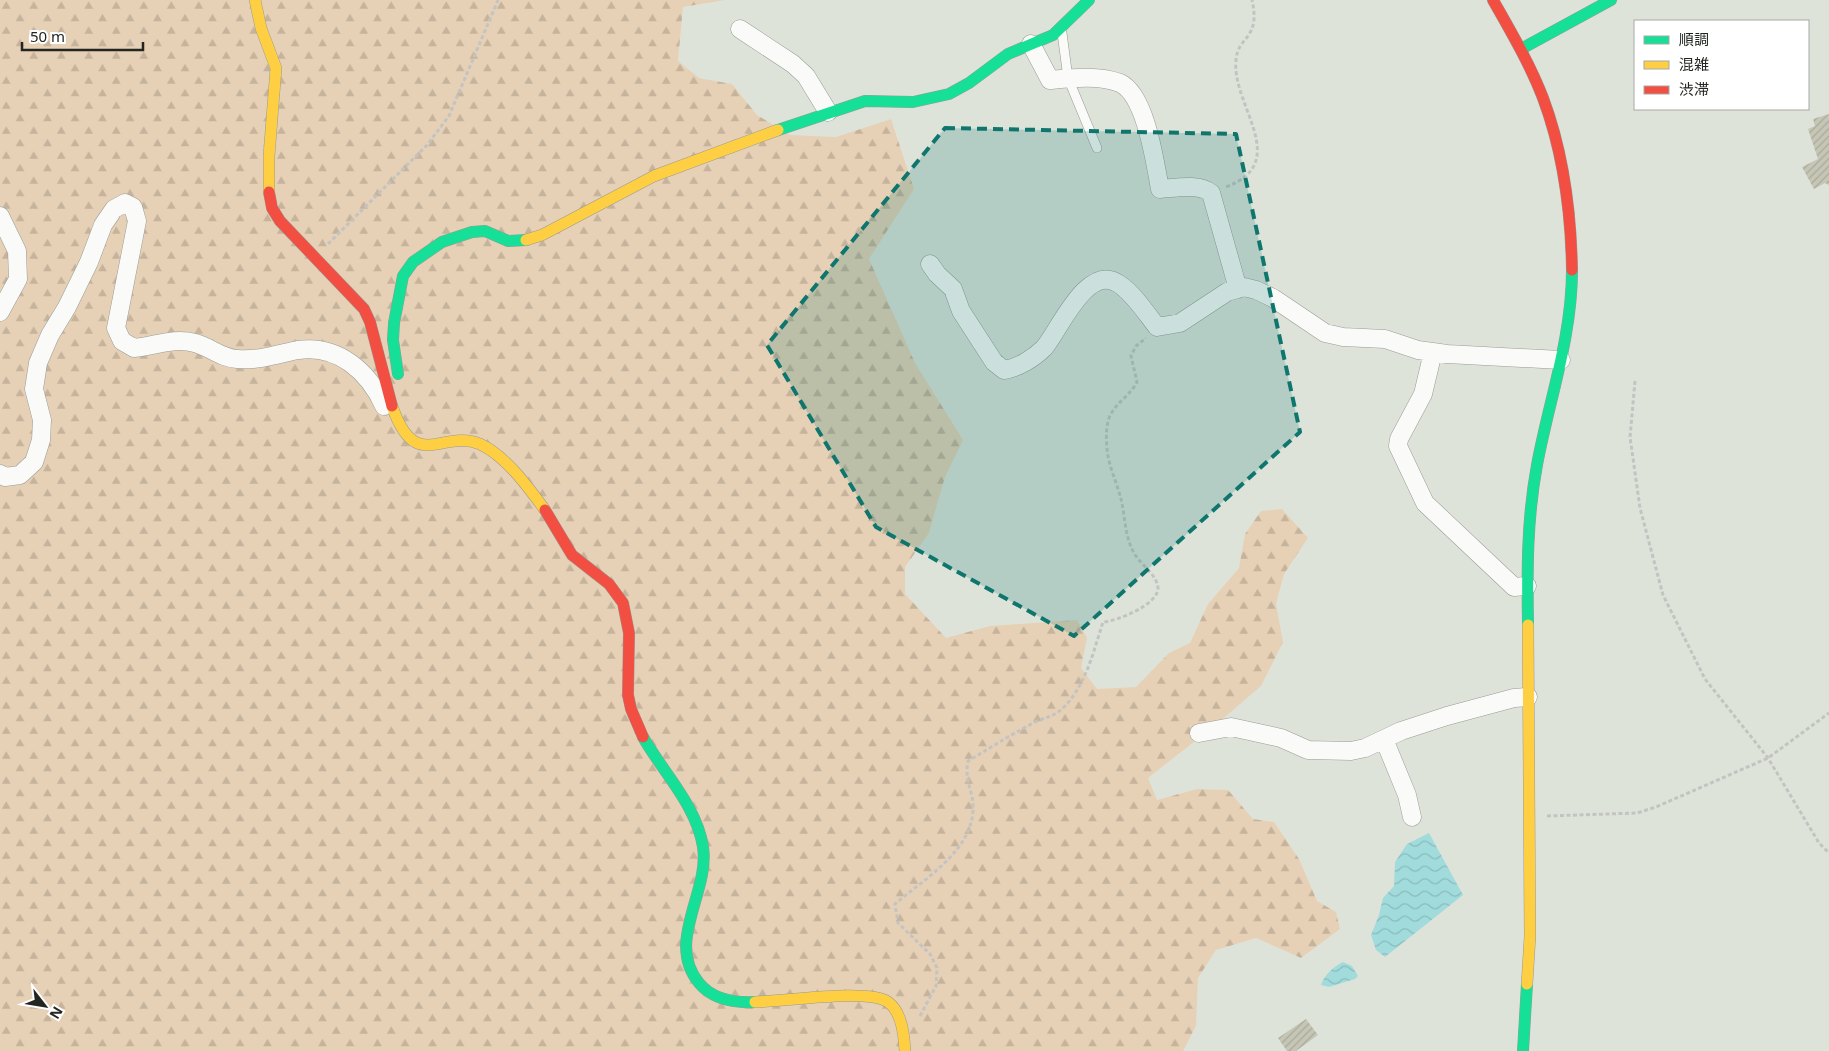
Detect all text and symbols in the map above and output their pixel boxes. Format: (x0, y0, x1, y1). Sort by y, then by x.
scale bar (22, 20, 144, 52)
legend (1634, 20, 1809, 110)
text: 50 m (30, 26, 65, 46)
text: 順調 (1679, 29, 1709, 49)
text: 混雑 (1679, 54, 1709, 74)
text: 渋滞 (1679, 79, 1709, 99)
north arrow (20, 981, 70, 1031)
text: N (45, 1003, 68, 1023)

